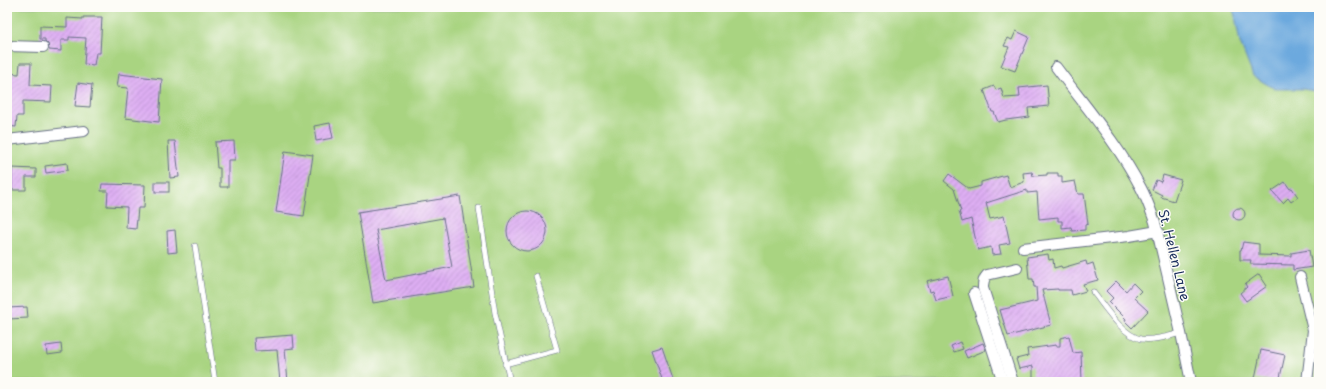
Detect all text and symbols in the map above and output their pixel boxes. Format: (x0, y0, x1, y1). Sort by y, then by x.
street label: St. Hellen Lane (1154, 207, 1196, 303)

